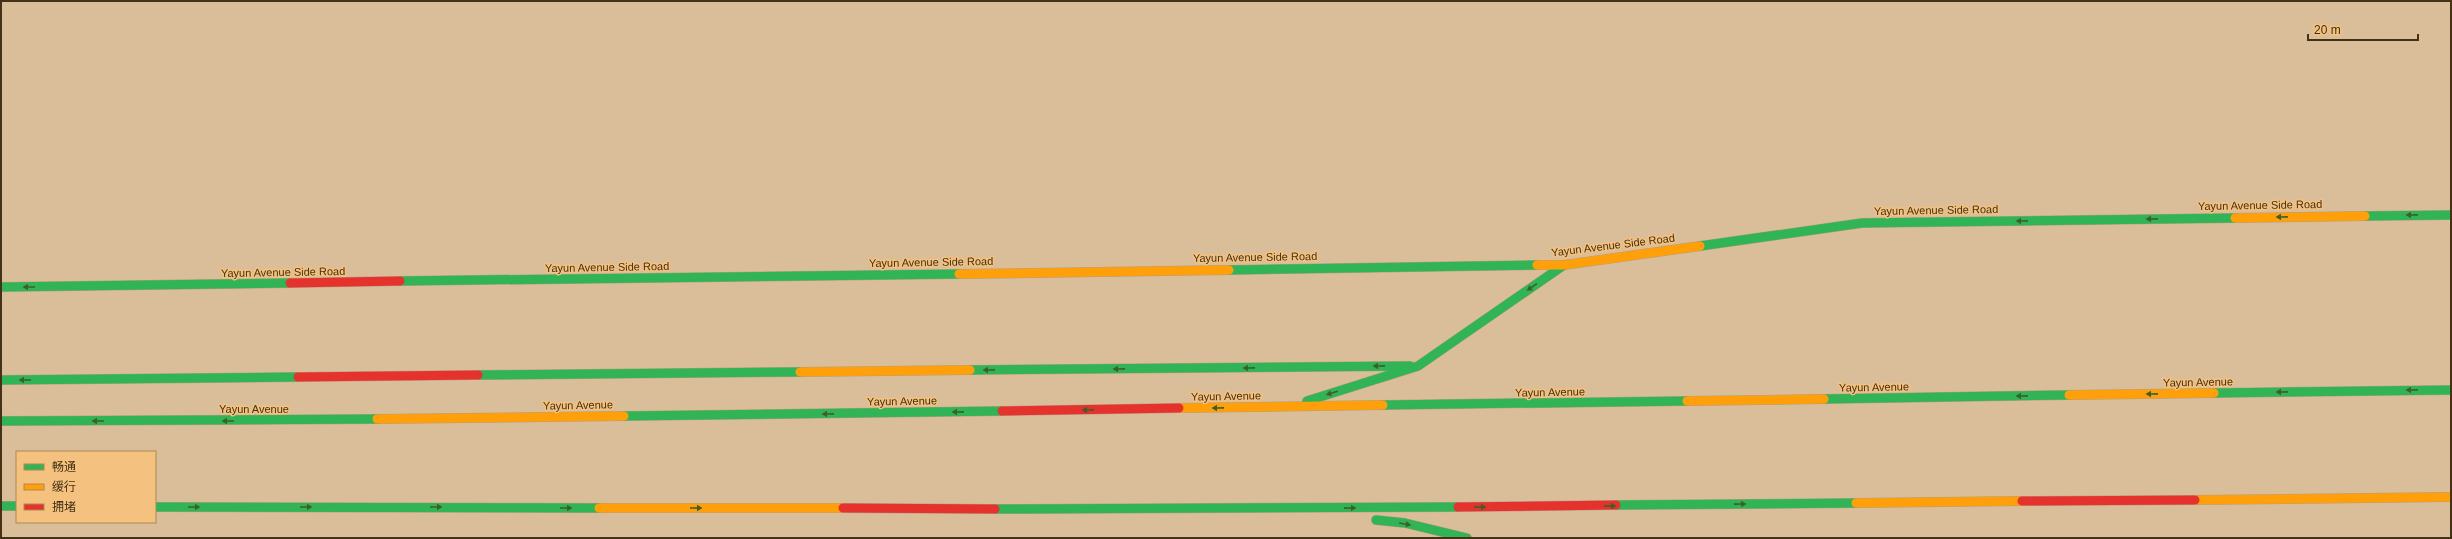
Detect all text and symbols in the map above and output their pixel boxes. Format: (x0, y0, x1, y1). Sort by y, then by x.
scale bar (2308, 16, 2418, 42)
text: 20 m (2314, 23, 2341, 37)
street label: Yayun Avenue Side Road (2198, 198, 2322, 212)
street label: Yayun Avenue Side Road (1874, 203, 1998, 217)
one-way arrow (2406, 212, 2418, 219)
one-way arrow (2275, 214, 2288, 220)
one-way arrow (2145, 216, 2158, 222)
one-way arrow (2016, 217, 2028, 224)
street label: Yayun Avenue Side Road (1551, 231, 1675, 259)
street label: Yayun Avenue Side Road (1193, 250, 1317, 264)
street label: Yayun Avenue Side Road (869, 255, 993, 269)
street label: Yayun Avenue Side Road (545, 260, 669, 274)
street label: Yayun Avenue Side Road (221, 265, 345, 279)
one-way arrow (1527, 283, 1537, 291)
one-way arrow (22, 284, 35, 290)
one-way arrow (1372, 363, 1385, 369)
one-way arrow (1242, 365, 1255, 371)
one-way arrow (1112, 366, 1125, 372)
one-way arrow (982, 367, 995, 373)
street label: Yayun Avenue (2163, 375, 2233, 389)
one-way arrow (18, 377, 31, 383)
street label: Yayun Avenue (1839, 380, 1909, 394)
street label: Yayun Avenue (1515, 385, 1585, 399)
one-way arrow (2406, 387, 2418, 394)
street label: Yayun Avenue (1191, 389, 1261, 403)
one-way arrow (2276, 389, 2288, 396)
one-way arrow (1326, 390, 1338, 396)
one-way arrow (2145, 391, 2158, 397)
one-way arrow (2015, 393, 2028, 399)
street label: Yayun Avenue (867, 394, 937, 408)
street label: Yayun Avenue (543, 398, 613, 412)
street label: Yayun Avenue (219, 403, 289, 415)
one-way arrow (1212, 405, 1224, 412)
one-way arrow (1081, 407, 1094, 413)
one-way arrow (951, 409, 964, 415)
one-way arrow (822, 410, 834, 417)
one-way arrow (91, 418, 104, 424)
one-way arrow (221, 418, 234, 424)
legend (16, 451, 156, 523)
text: 畅通 (52, 460, 76, 474)
text: 缓行 (52, 480, 76, 494)
text: 拥堵 (52, 500, 76, 514)
one-way arrow (1734, 501, 1747, 507)
one-way arrow (1604, 503, 1617, 509)
one-way arrow (188, 504, 201, 510)
one-way arrow (300, 504, 313, 510)
one-way arrow (430, 504, 443, 510)
one-way arrow (1474, 504, 1487, 510)
one-way arrow (560, 505, 573, 511)
one-way arrow (690, 505, 703, 511)
one-way arrow (1344, 505, 1356, 512)
one-way arrow (1399, 521, 1411, 527)

